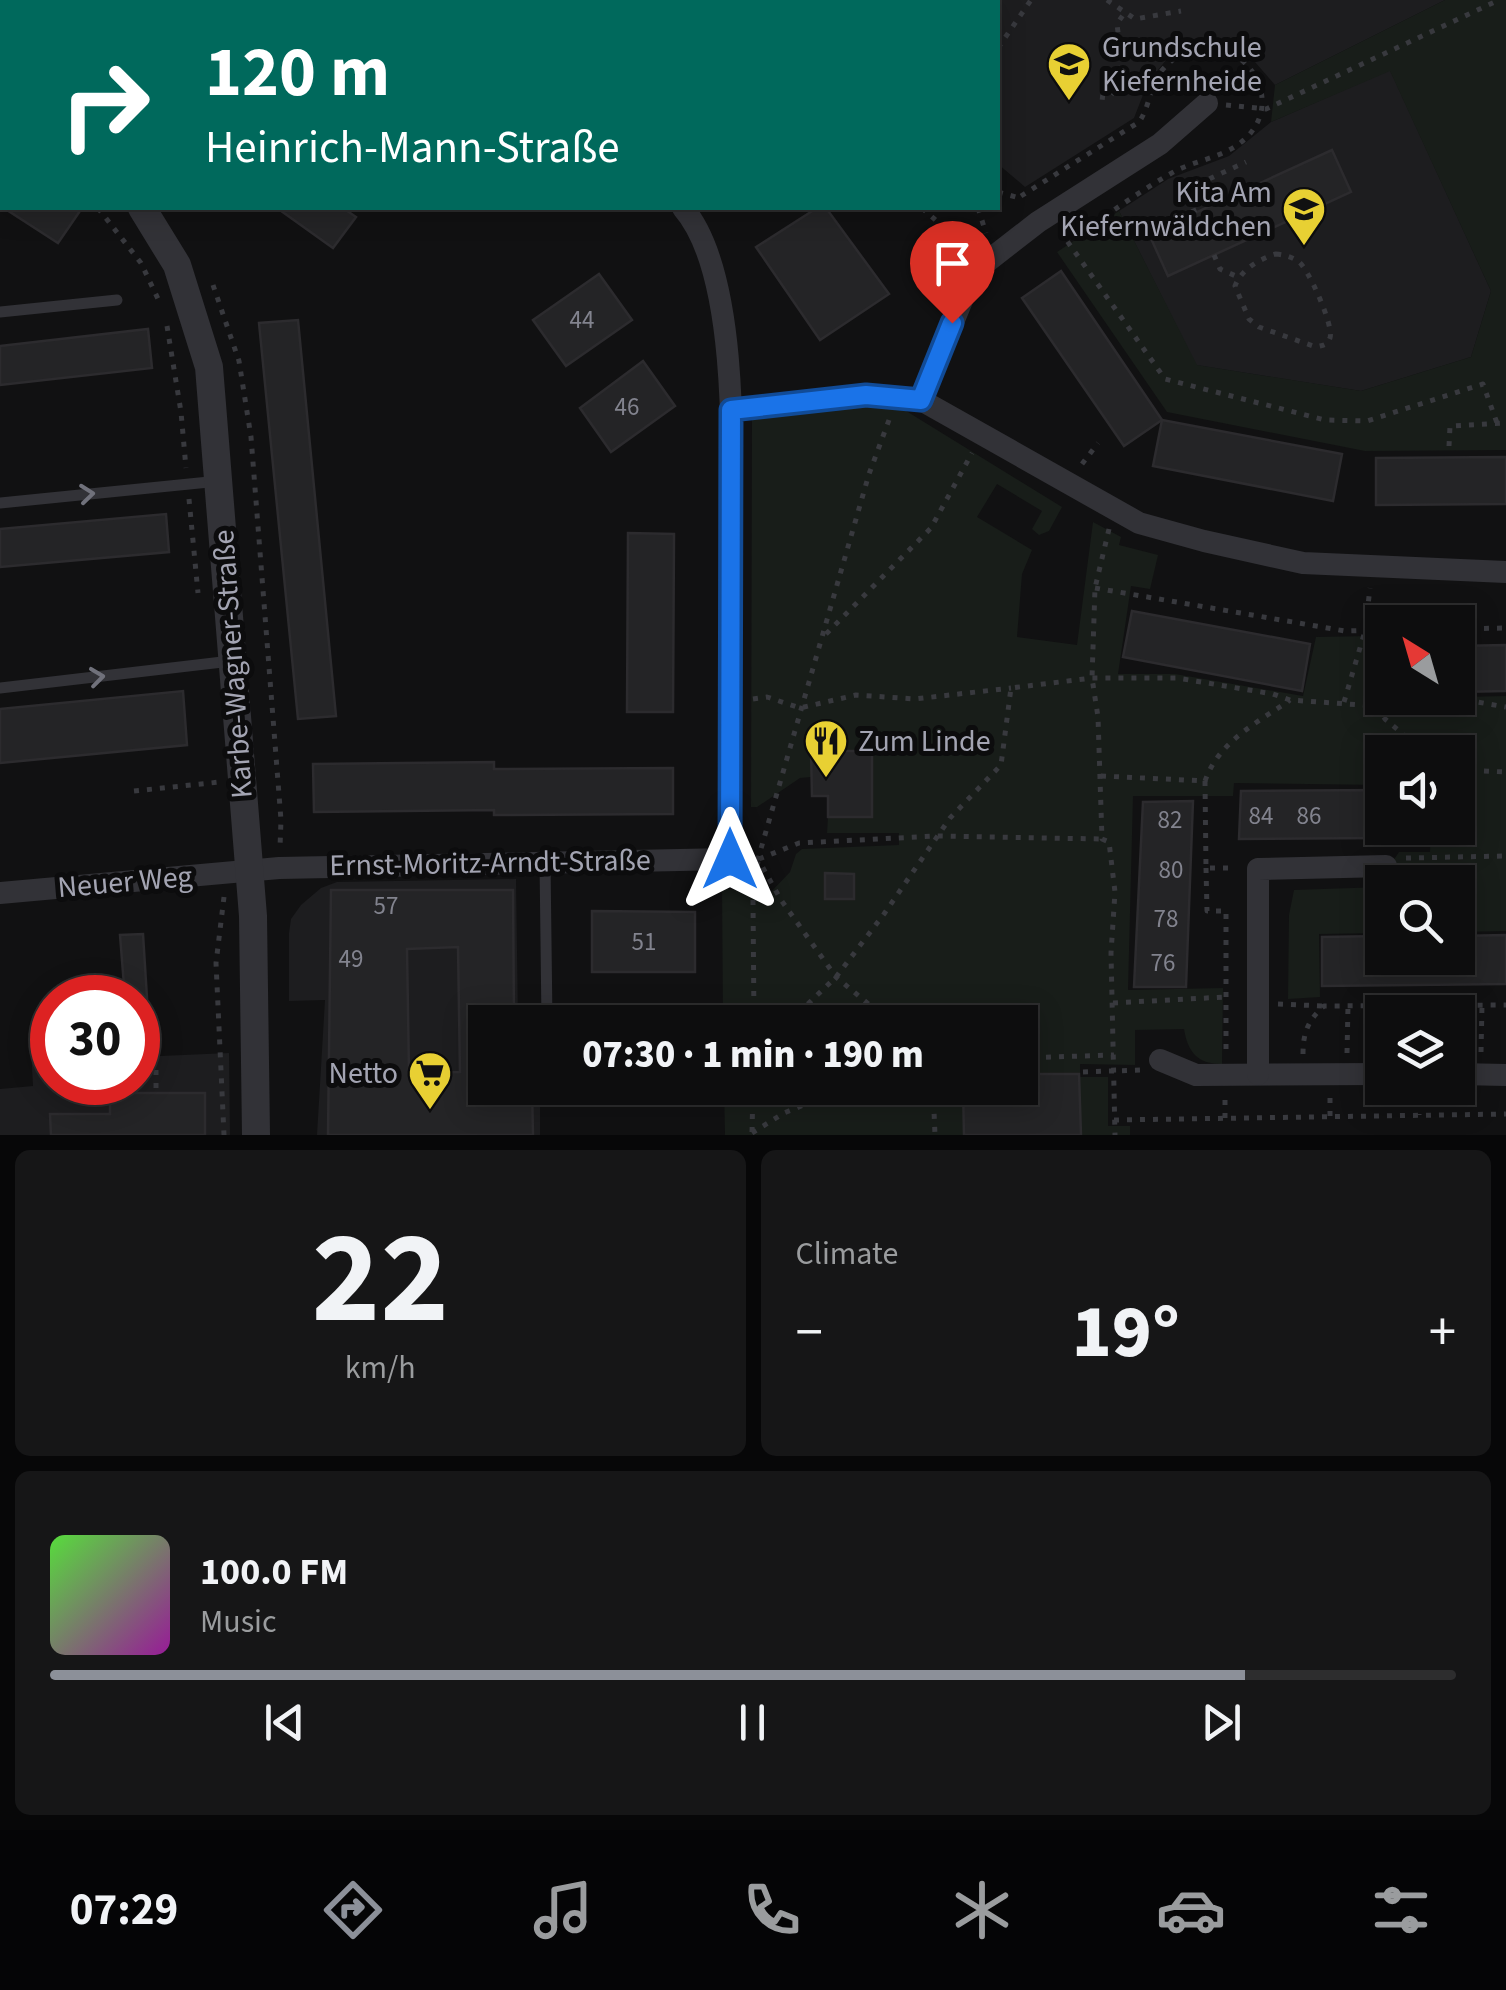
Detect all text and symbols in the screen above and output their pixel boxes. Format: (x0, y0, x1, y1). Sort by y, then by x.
text: 120 m (205, 23, 390, 123)
place label: Grundschule Kiefernheide (1102, 26, 1262, 103)
icon: right (40, 40, 170, 170)
school or university icon: Grundschule Kiefernheide (1046, 41, 1092, 102)
text: Heinrich-Mann-Straße (205, 116, 620, 180)
place label: Kita Am Kiefernwäldchen (1060, 171, 1272, 248)
school or university icon: Kita Am Kiefernwäldchen (1281, 186, 1327, 247)
pin (910, 221, 995, 324)
icon: arrive (925, 236, 980, 291)
house number: 44 (570, 302, 594, 338)
house number: 46 (615, 389, 639, 425)
one-way arrow (79, 484, 95, 506)
street label: Karbe-Wagner-Straße (202, 528, 264, 800)
north arrow (1365, 605, 1475, 715)
map controls (1365, 605, 1475, 1105)
one-way arrow (89, 667, 105, 688)
restaurant icon: Zum Linde (803, 718, 849, 779)
place label: Zum Linde (858, 720, 991, 763)
button: sound (1365, 735, 1475, 845)
house number: 84 (1249, 798, 1273, 834)
house number: 86 (1297, 798, 1321, 834)
house number: 82 (1158, 802, 1182, 838)
position arrow (678, 807, 782, 911)
street label: Ernst-Moritz-Arndt-Straße (329, 839, 651, 887)
house number: 80 (1159, 852, 1183, 888)
street label: Neuer Weg (56, 855, 194, 909)
button: search (1365, 865, 1475, 975)
house number: 57 (374, 888, 398, 924)
house number: 78 (1154, 901, 1178, 937)
house number: 51 (632, 924, 656, 960)
house number: 49 (339, 941, 363, 977)
house number: 76 (1151, 945, 1175, 981)
speed limit sign: 30 (30, 975, 160, 1105)
button: layers (1365, 995, 1475, 1105)
text: 07:30 · 1 min · 190 m (582, 1028, 924, 1082)
supermarket icon: Netto (407, 1050, 453, 1111)
place label: Netto (328, 1052, 398, 1095)
text: 22 (312, 1187, 449, 1372)
text: Climate (796, 1231, 898, 1277)
text: 19° (1072, 1279, 1180, 1386)
text: − (796, 1294, 823, 1372)
text: + (1429, 1294, 1456, 1372)
text: km/h (345, 1345, 416, 1391)
text: 100.0 FM (200, 1545, 348, 1599)
text: Music (200, 1599, 277, 1645)
icon: previous (257, 1695, 312, 1750)
icon: pause (725, 1695, 780, 1750)
icon: next (1194, 1695, 1249, 1750)
icon: directions (318, 1875, 388, 1945)
icon: music (528, 1875, 598, 1945)
icon: phone (737, 1875, 807, 1945)
icon: climate (947, 1875, 1017, 1945)
icon: car (1156, 1875, 1226, 1945)
icon: filters (1366, 1875, 1436, 1945)
text: 07:29 (70, 1878, 178, 1942)

